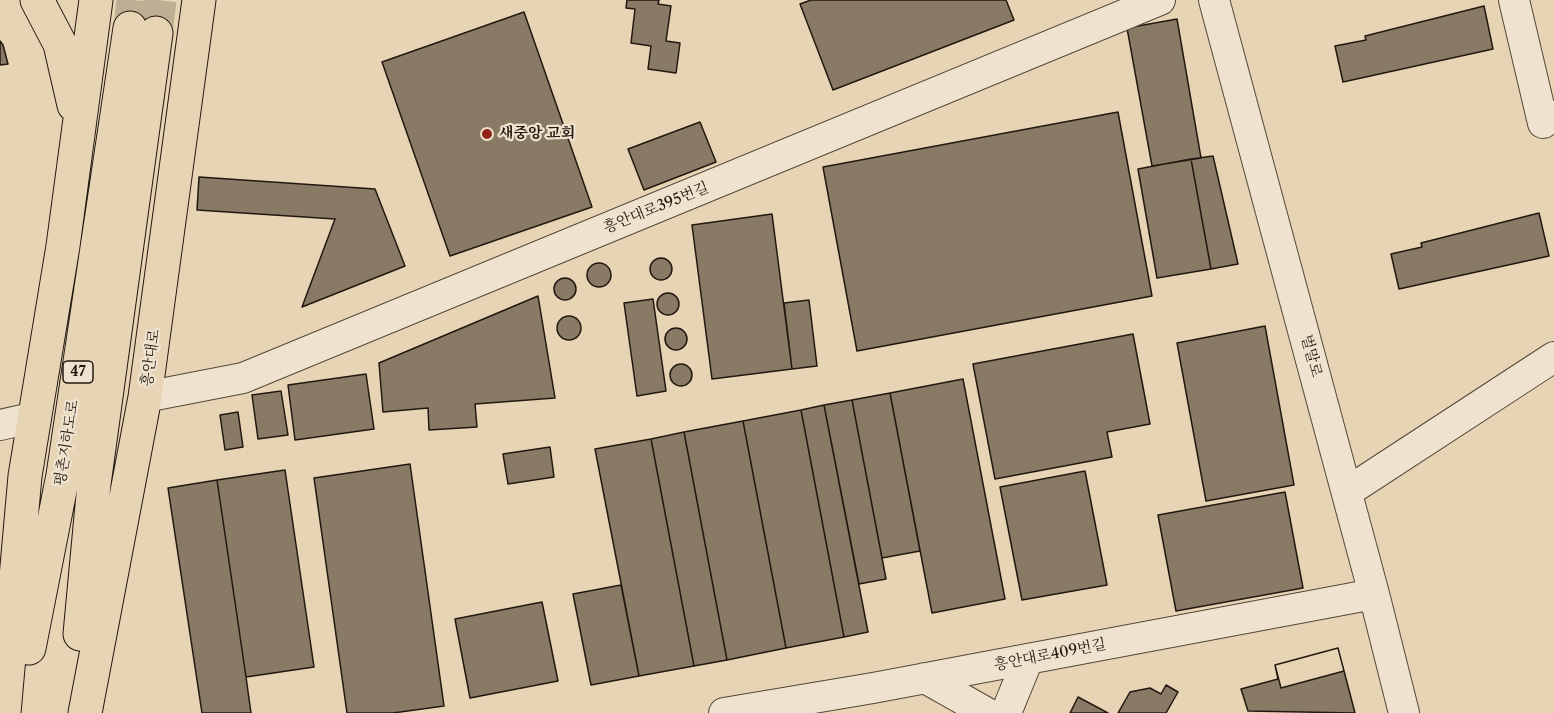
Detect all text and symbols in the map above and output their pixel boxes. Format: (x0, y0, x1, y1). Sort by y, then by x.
place label: 새중앙 교회 (499, 125, 575, 143)
marker: 새중앙 교회 (480, 127, 494, 141)
street label: 흥안대로395번길 (601, 179, 711, 237)
street label: 흥안대로 (138, 328, 164, 388)
street label: 벌말로 (1297, 333, 1325, 379)
road number: 47 (63, 361, 93, 383)
street label: 평촌지하도로 (51, 399, 83, 487)
street label: 흥안대로409번길 (992, 635, 1108, 675)

